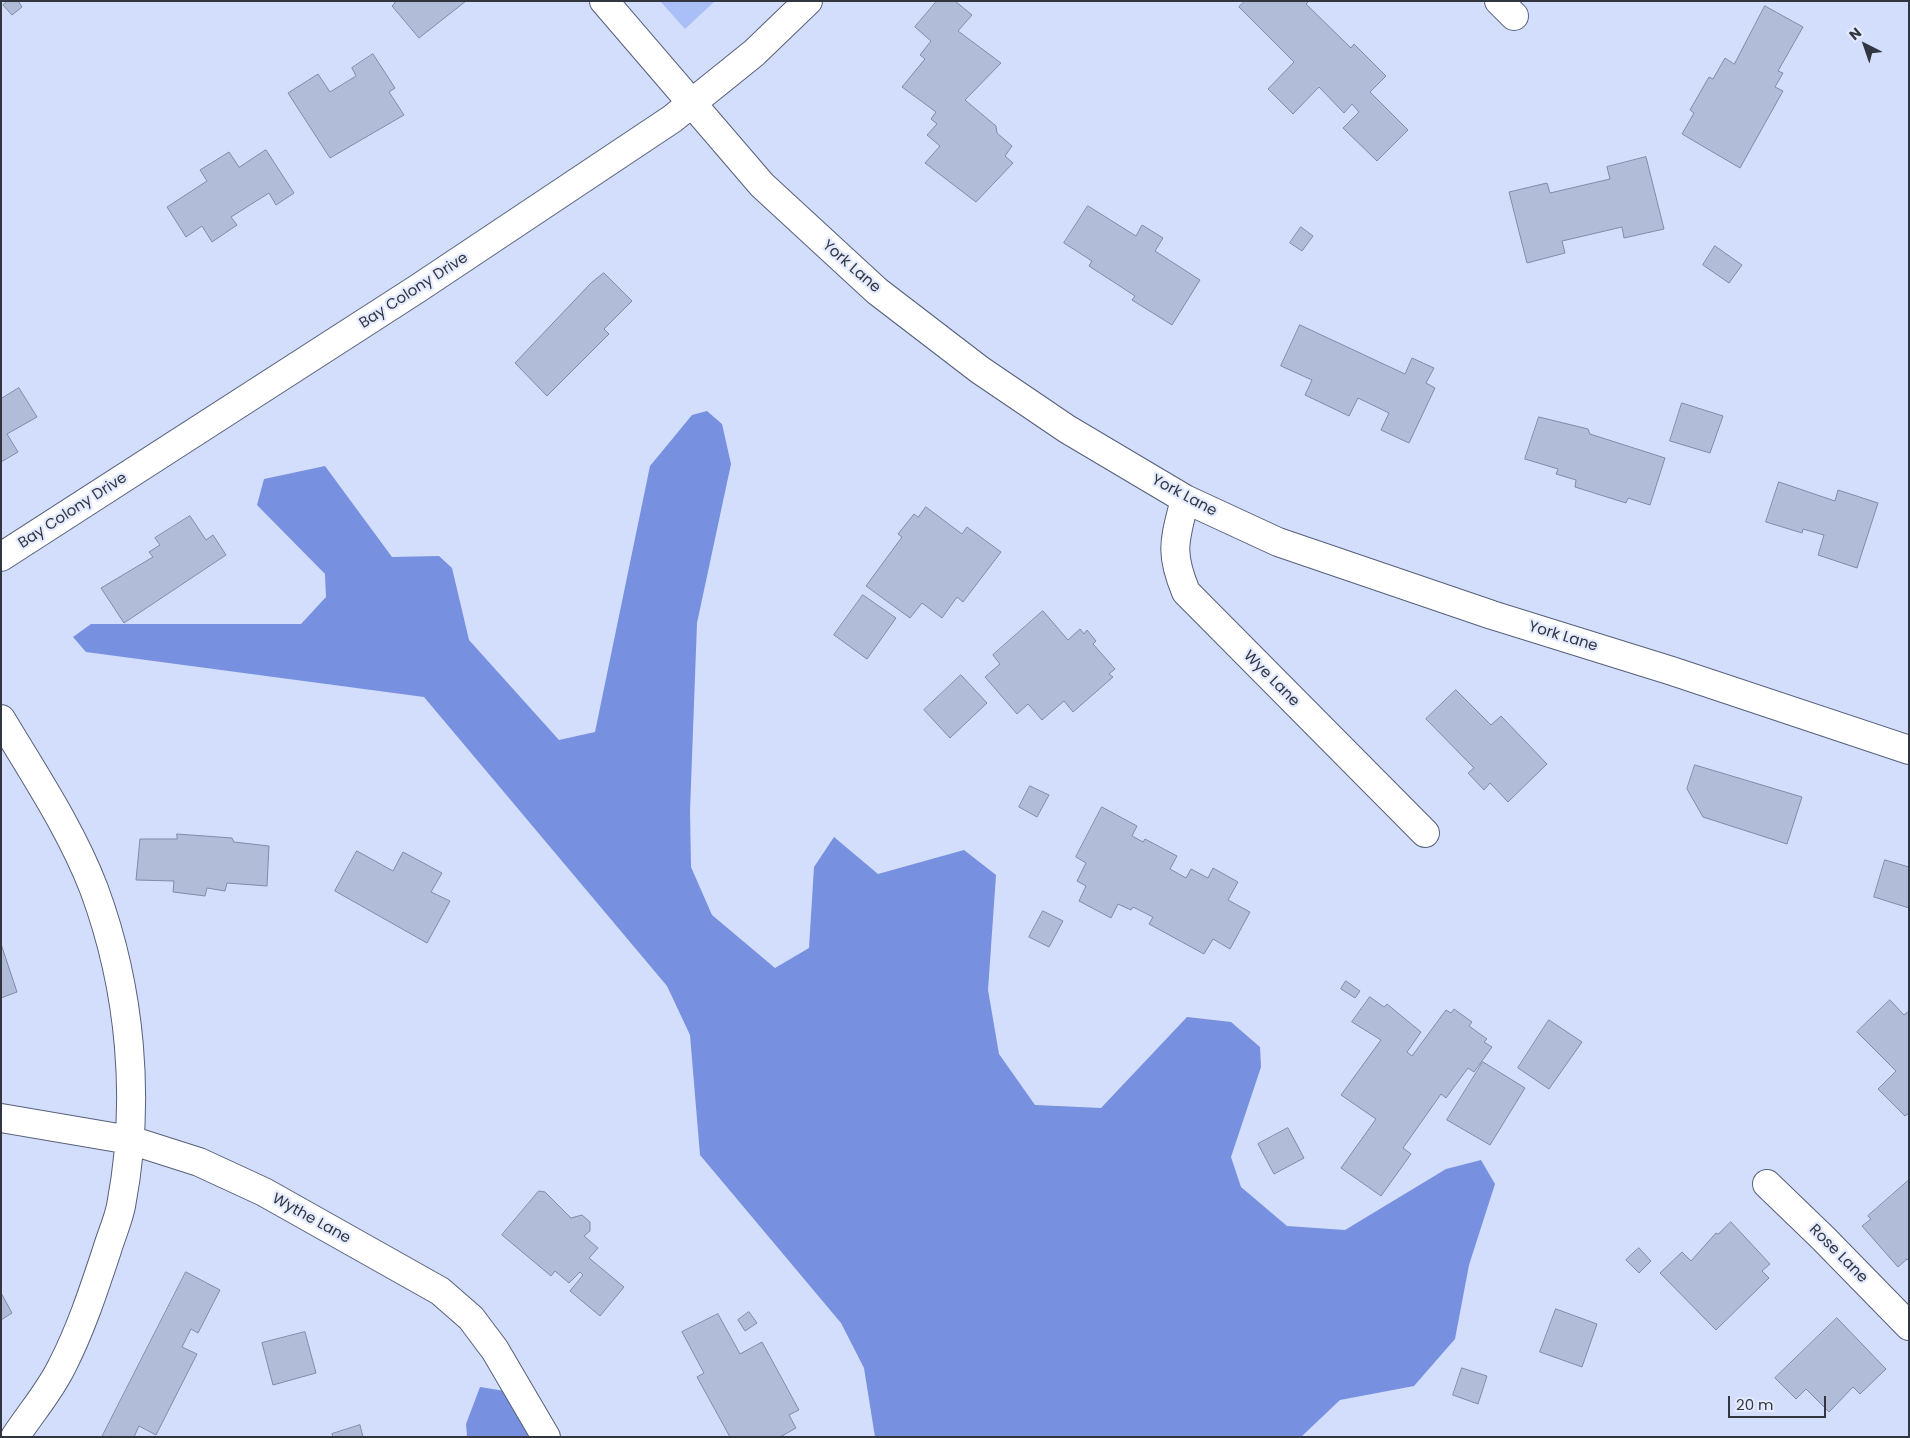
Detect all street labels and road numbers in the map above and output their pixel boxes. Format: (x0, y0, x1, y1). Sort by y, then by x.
street label: York Lane (818, 237, 884, 297)
street label: Bay Colony Drive (356, 249, 472, 333)
street label: Bay Colony Drive (15, 469, 131, 553)
street label: York Lane (1148, 471, 1220, 521)
street label: York Lane (1526, 618, 1600, 656)
street label: Wye Lane (1239, 647, 1303, 711)
street label: Wythe Lane (269, 1190, 353, 1248)
street label: Rose Lane (1805, 1221, 1871, 1287)

